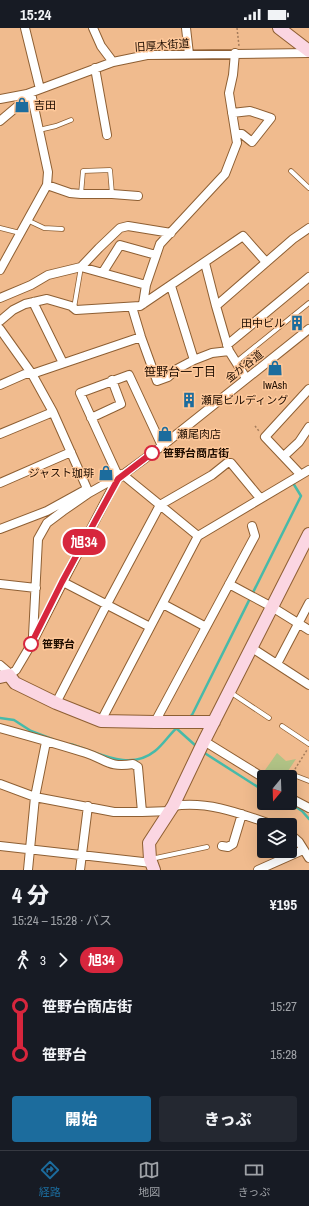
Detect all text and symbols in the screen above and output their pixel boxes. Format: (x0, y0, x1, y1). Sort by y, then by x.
text: 15:24 (20, 4, 51, 25)
street label: 旧厚木街道 (134, 36, 190, 54)
shop icon: 吉田 (13, 96, 31, 114)
place label: 吉田 (34, 98, 56, 112)
building icon: 田中ビル (288, 314, 306, 332)
place label: 田中ビル (241, 316, 285, 330)
street label: 金が谷道 (222, 347, 266, 385)
shop icon: IwAsh (266, 359, 284, 377)
district label: 笹野台一丁目 (144, 364, 216, 380)
place label: IwAsh (263, 378, 287, 392)
building icon: 瀬尾ビルディング (180, 391, 198, 409)
place label: 瀬尾ビルディング (201, 393, 288, 407)
shop icon: 瀬尾肉店 (156, 425, 174, 443)
place label: 瀬尾肉店 (177, 427, 221, 441)
marker: 笹野台商店街 (144, 445, 160, 461)
place label: 笹野台商店街 (163, 446, 229, 460)
shop icon: ジャスト珈琲 (97, 464, 115, 482)
place label: ジャスト珈琲 (29, 466, 94, 480)
line badge: 旭34 (61, 529, 107, 555)
text: 旭34 (71, 533, 97, 551)
marker: 笹野台 (23, 636, 39, 652)
place label: 笹野台 (42, 637, 75, 651)
north arrow (257, 770, 297, 810)
map controls (257, 770, 297, 858)
button: layers (257, 818, 297, 858)
text: 4 分 (12, 880, 49, 910)
text: ¥195 (270, 894, 297, 915)
text: 15:24 – 15:28 · バス (12, 912, 112, 929)
icon: walk (12, 949, 34, 971)
icon: forward (52, 949, 74, 971)
text: 旭34 (88, 951, 115, 969)
text: 3 (40, 952, 46, 969)
text: 笹野台商店街 (42, 996, 132, 1017)
text: 15:27 (270, 998, 297, 1015)
text: 笹野台 (42, 1044, 87, 1065)
text: 15:28 (270, 1046, 297, 1063)
button: 開始 (12, 1096, 151, 1142)
button: きっぷ (159, 1096, 297, 1142)
tab: 経路 (39, 1159, 61, 1199)
tab: 地図 (138, 1159, 160, 1199)
tab: きっぷ (238, 1159, 270, 1199)

